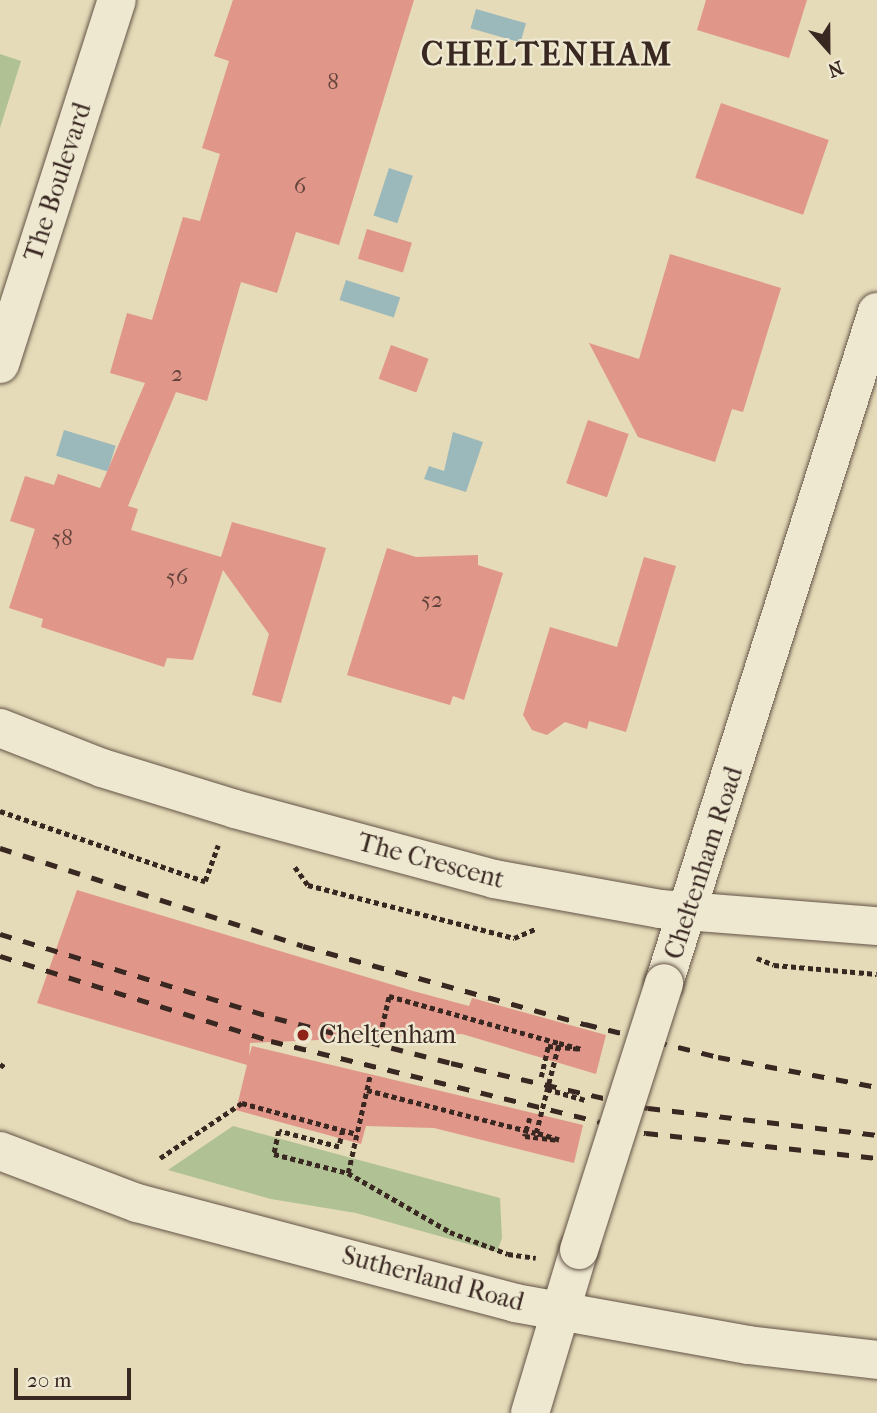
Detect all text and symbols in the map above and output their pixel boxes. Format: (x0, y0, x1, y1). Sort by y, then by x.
north arrow (793, 14, 863, 84)
district label: CHELTENHAM (422, 35, 672, 75)
text: N (825, 56, 846, 81)
house number: 8 (327, 68, 339, 96)
street label: The Boulevard (18, 99, 98, 265)
house number: 6 (294, 172, 306, 200)
house number: 2 (171, 360, 183, 388)
house number: 58 (51, 524, 73, 552)
house number: 56 (166, 563, 188, 591)
house number: 52 (421, 586, 443, 614)
street label: Cheltenham Road (658, 763, 750, 963)
street label: The Crescent (354, 826, 508, 896)
place label: Cheltenham (319, 1019, 456, 1051)
marker: Cheltenham (293, 1025, 313, 1045)
street label: Sutherland Road (339, 1240, 527, 1318)
scale bar (18, 1354, 135, 1398)
text: 20 m (27, 1368, 71, 1392)

